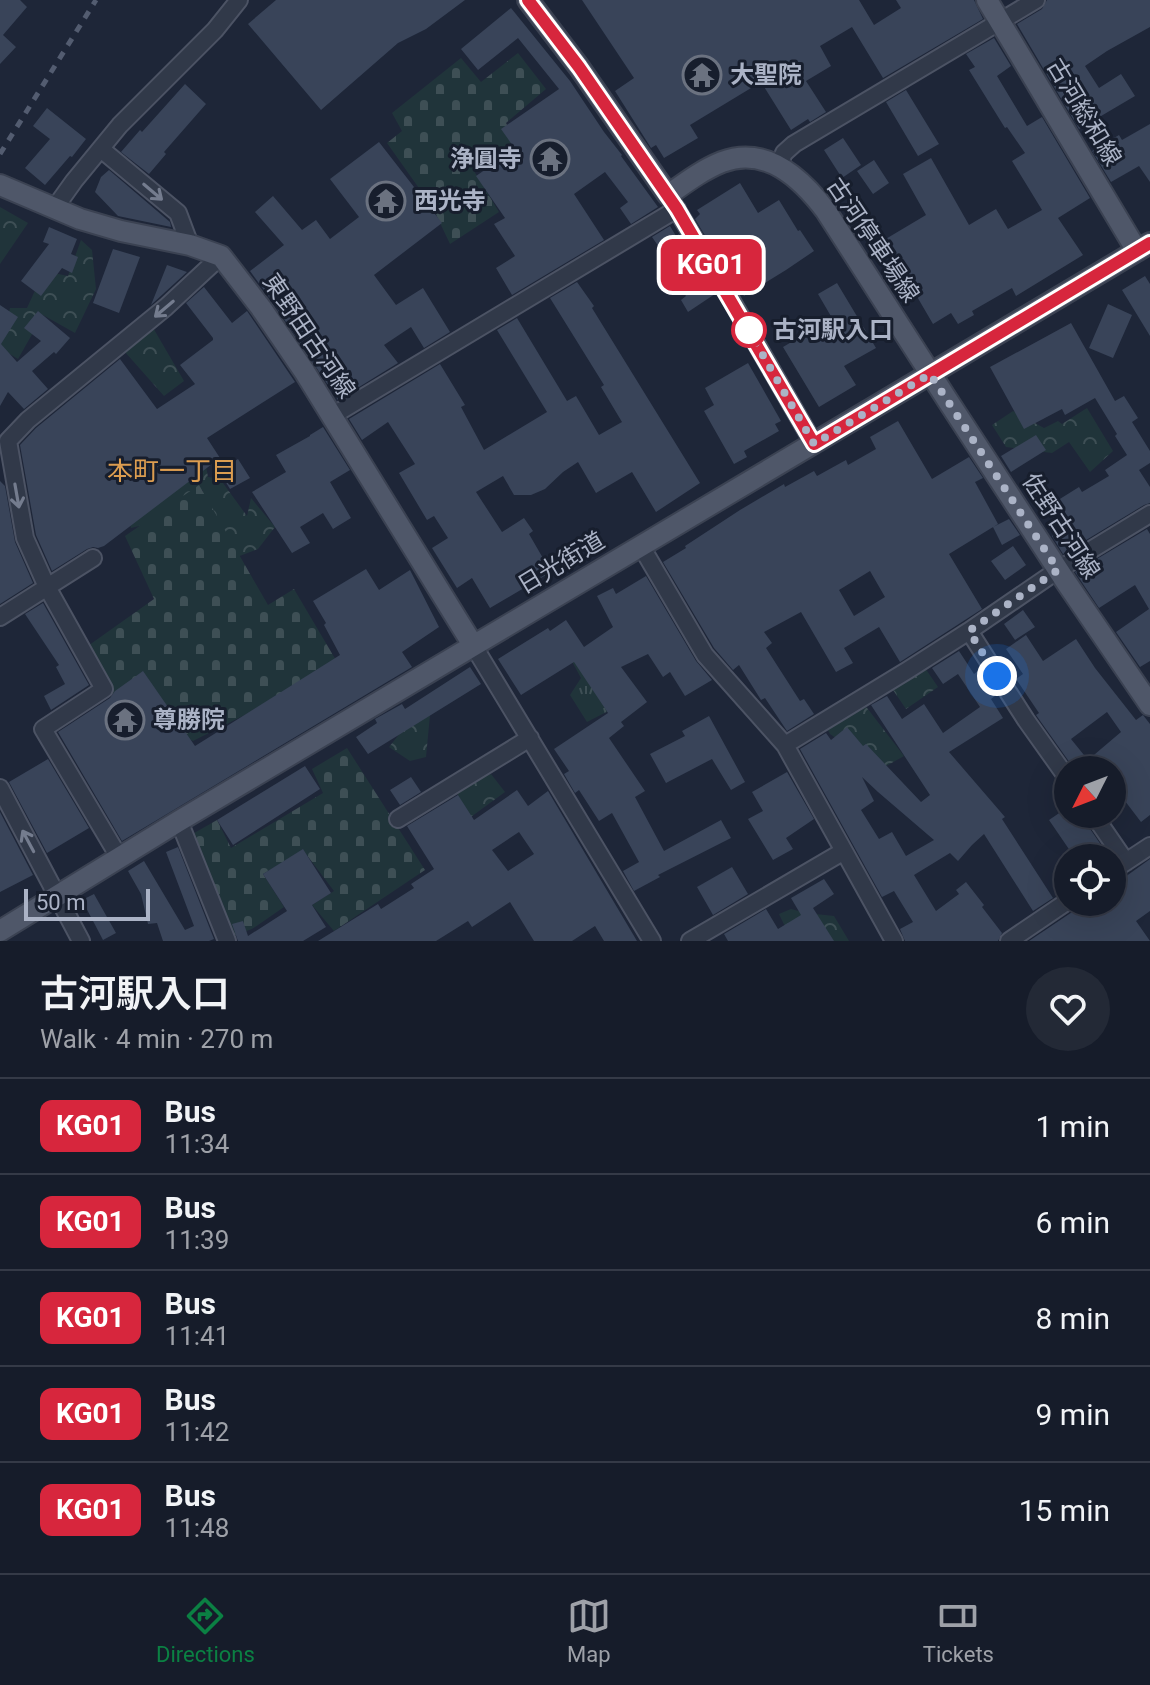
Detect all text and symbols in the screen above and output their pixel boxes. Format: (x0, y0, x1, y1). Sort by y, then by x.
street label: 古河総和線 (1041, 53, 1127, 171)
temple icon: 大聖院 (681, 54, 723, 96)
place label: 大聖院 (730, 61, 802, 89)
temple icon: 浄圓寺 (529, 138, 571, 180)
place label: 浄圓寺 (450, 145, 522, 173)
street label: 古河停車場線 (821, 172, 925, 308)
temple icon: 西光寺 (365, 180, 407, 222)
one-way arrow (142, 183, 162, 201)
place label: 西光寺 (414, 187, 486, 215)
line badge: KG01 (655, 239, 767, 291)
text: KG01 (677, 248, 745, 281)
street label: 東野田古河線 (257, 268, 361, 404)
one-way arrow (154, 300, 175, 318)
marker: 古河駅入口 (732, 313, 766, 347)
place label: 古河駅入口 (773, 316, 893, 344)
district label: 本町一丁目 (107, 456, 237, 486)
street label: 佐野古河線 (1017, 468, 1105, 584)
one-way arrow (10, 482, 25, 508)
street label: 日光街道 (513, 526, 609, 600)
your location (977, 656, 1017, 696)
temple icon: 尊勝院 (104, 699, 146, 741)
place label: 尊勝院 (153, 706, 225, 734)
north arrow (1054, 756, 1126, 828)
map controls (1054, 756, 1126, 916)
one-way arrow (20, 830, 36, 854)
button: locate (1054, 844, 1126, 916)
scale bar (24, 885, 150, 921)
text: 50 m (36, 890, 85, 915)
button: heart (1026, 967, 1110, 1051)
text: 古河駅入口 (40, 972, 230, 1016)
text: Walk · 4 min · 270 m (40, 1024, 273, 1054)
text: Bus (165, 1094, 216, 1129)
text: KG01 (56, 1109, 125, 1142)
text: 1 min (1036, 1109, 1110, 1144)
text: 11:34 (165, 1129, 229, 1159)
text: Bus (165, 1190, 216, 1225)
text: KG01 (56, 1205, 125, 1238)
text: 6 min (1036, 1205, 1110, 1240)
text: 11:39 (165, 1225, 229, 1255)
text: Bus (165, 1286, 216, 1321)
text: KG01 (56, 1301, 125, 1334)
text: 8 min (1036, 1301, 1110, 1336)
text: 11:41 (165, 1321, 229, 1351)
text: Bus (165, 1382, 216, 1417)
text: KG01 (56, 1397, 125, 1430)
text: 9 min (1036, 1397, 1110, 1432)
text: 11:42 (165, 1417, 229, 1447)
text: Bus (165, 1478, 216, 1513)
text: KG01 (56, 1493, 125, 1526)
text: 15 min (1019, 1493, 1110, 1528)
text: 11:48 (165, 1513, 229, 1543)
tab: Directions (156, 1594, 255, 1667)
tab: Map (567, 1594, 611, 1667)
tab: Tickets (923, 1594, 994, 1667)

